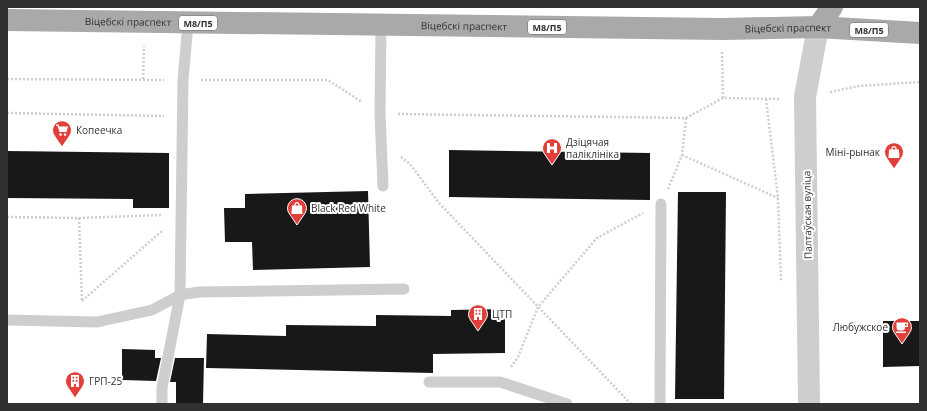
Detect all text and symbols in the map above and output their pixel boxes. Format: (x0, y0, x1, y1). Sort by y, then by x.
street label: Віцебскі праспект (85, 14, 172, 29)
road number: М8/П5 (179, 16, 217, 30)
street label: Віцебскі праспект (421, 18, 508, 33)
road number: М8/П5 (528, 20, 566, 34)
street label: Віцебскі праспект (745, 20, 832, 36)
road number: М8/П5 (850, 23, 888, 37)
supermarket icon: Копеечка (51, 119, 73, 147)
place label: Копеечка (76, 123, 122, 137)
place label: Дзіцячая паліклініка (566, 135, 619, 161)
hospital icon: Дзіцячая паліклініка (541, 137, 563, 165)
shop icon: Міні-рынак (883, 141, 905, 169)
place label: Міні-рынак (826, 145, 881, 159)
street label: Палтаўская вуліца (799, 171, 815, 259)
shop icon: Black Red White (286, 197, 308, 225)
place label: Black Red White (311, 201, 386, 215)
building icon: ЦТП (467, 303, 489, 331)
place label: ЦТП (492, 307, 512, 321)
cafe icon: Любужское (891, 316, 913, 344)
place label: Любужское (833, 320, 888, 334)
building icon: ГРП-25 (64, 370, 86, 398)
place label: ГРП-25 (89, 374, 122, 388)

